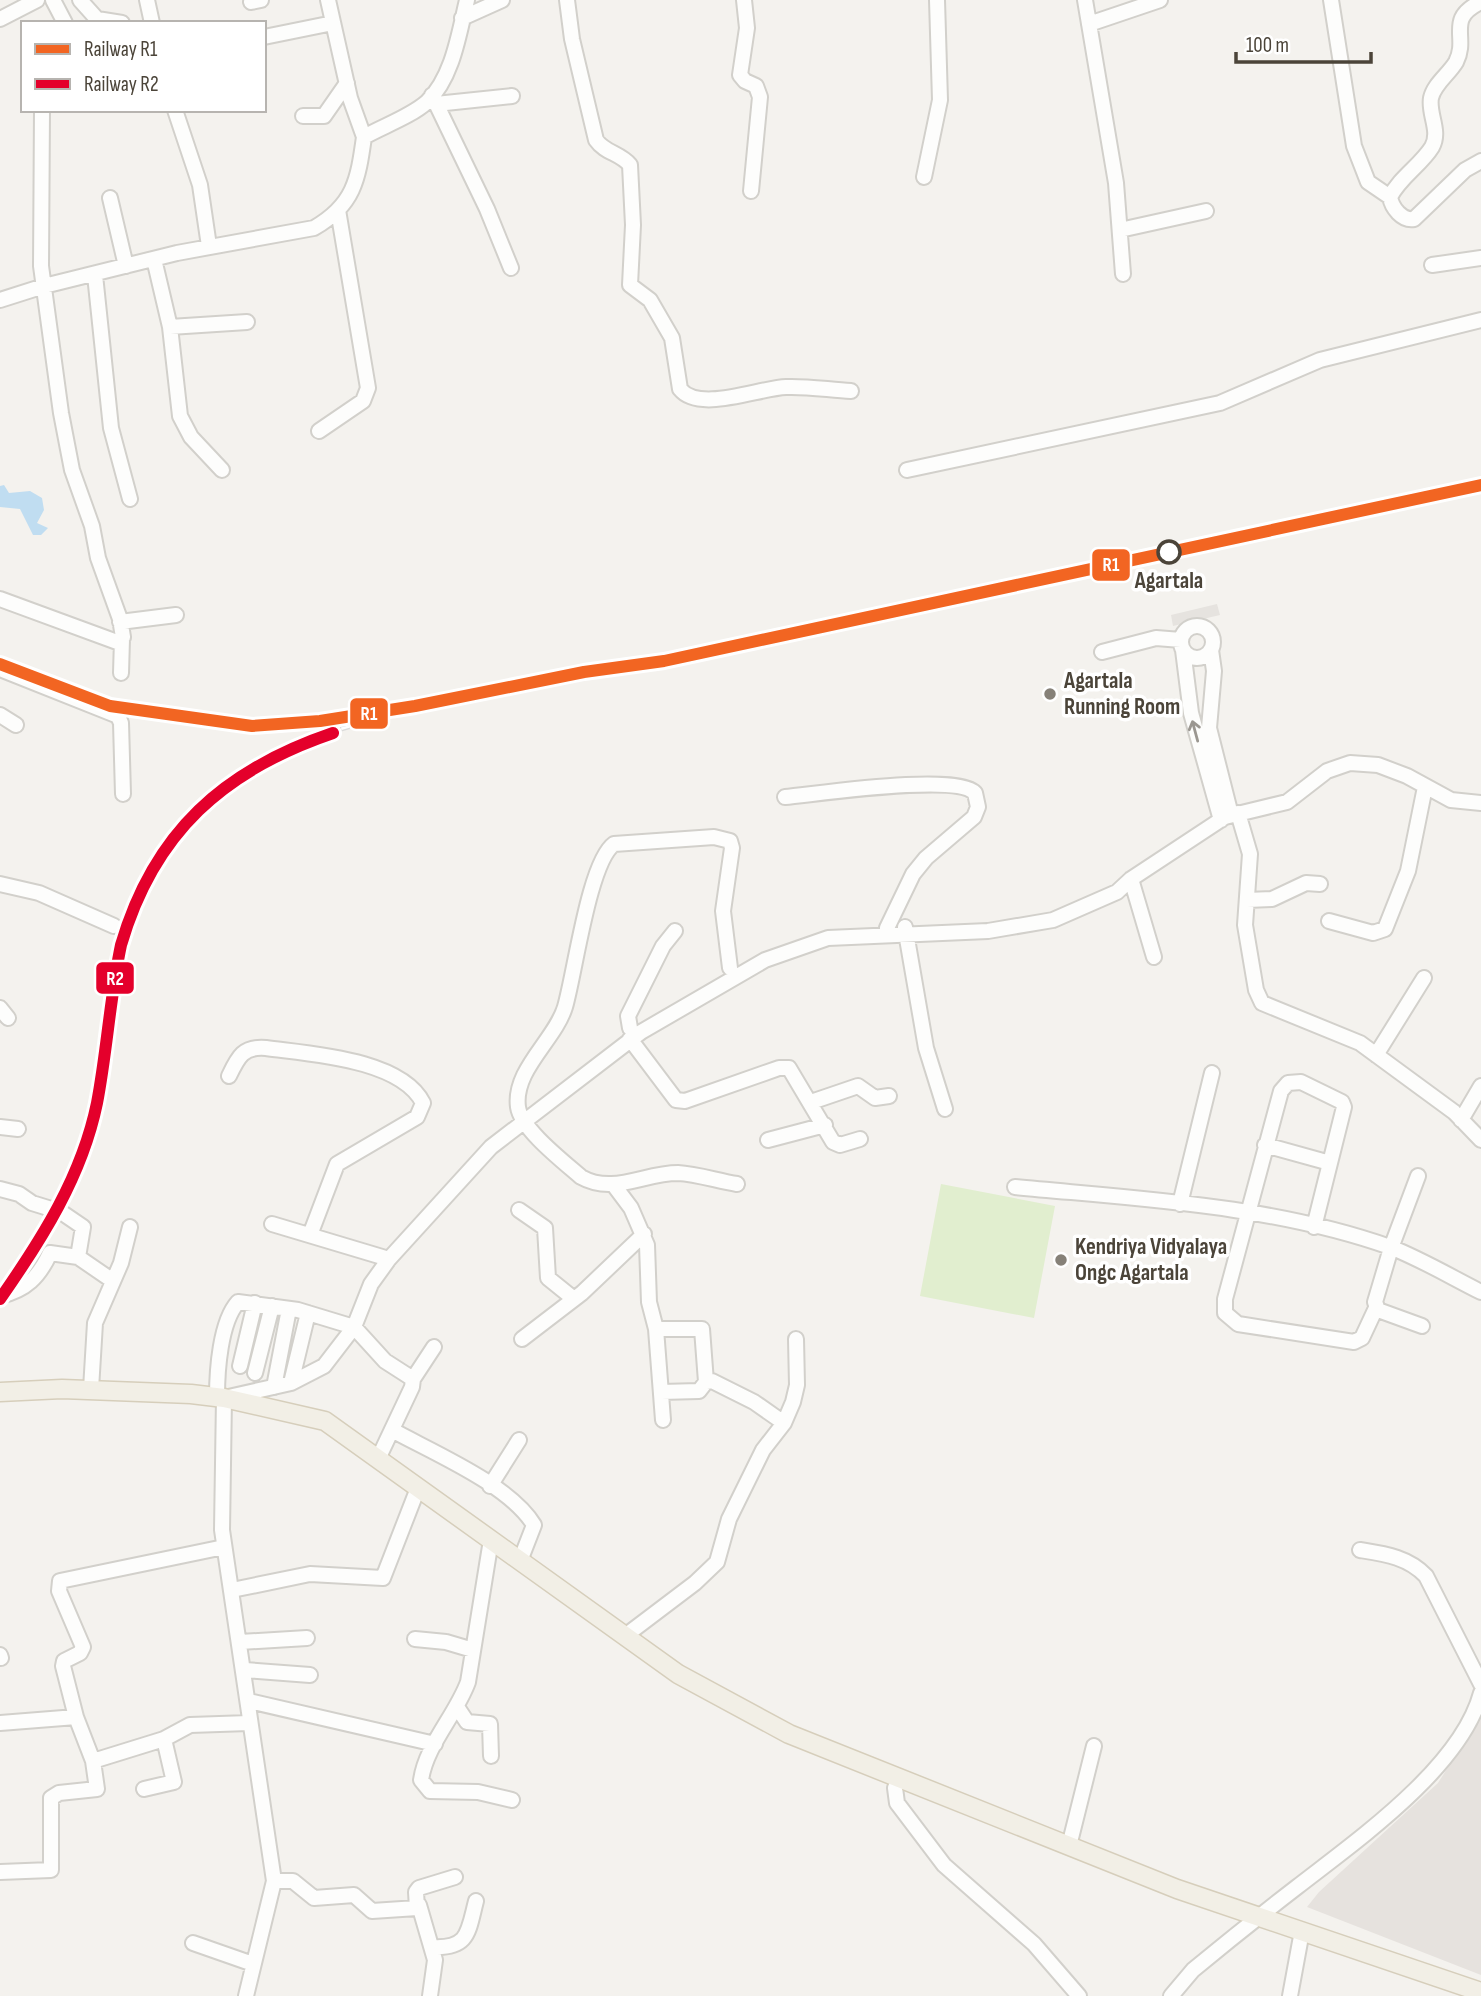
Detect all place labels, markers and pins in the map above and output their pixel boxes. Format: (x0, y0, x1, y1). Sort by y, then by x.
marker: Agartala (1157, 540, 1181, 564)
place label: Agartala (1134, 567, 1203, 595)
place label: Agartala Running Room (1063, 667, 1180, 721)
marker: Agartala Running Room (1042, 686, 1058, 702)
place label: Kendriya Vidyalaya Ongc Agartala (1075, 1233, 1227, 1287)
marker: Kendriya Vidyalaya Ongc Agartala (1053, 1252, 1069, 1268)

